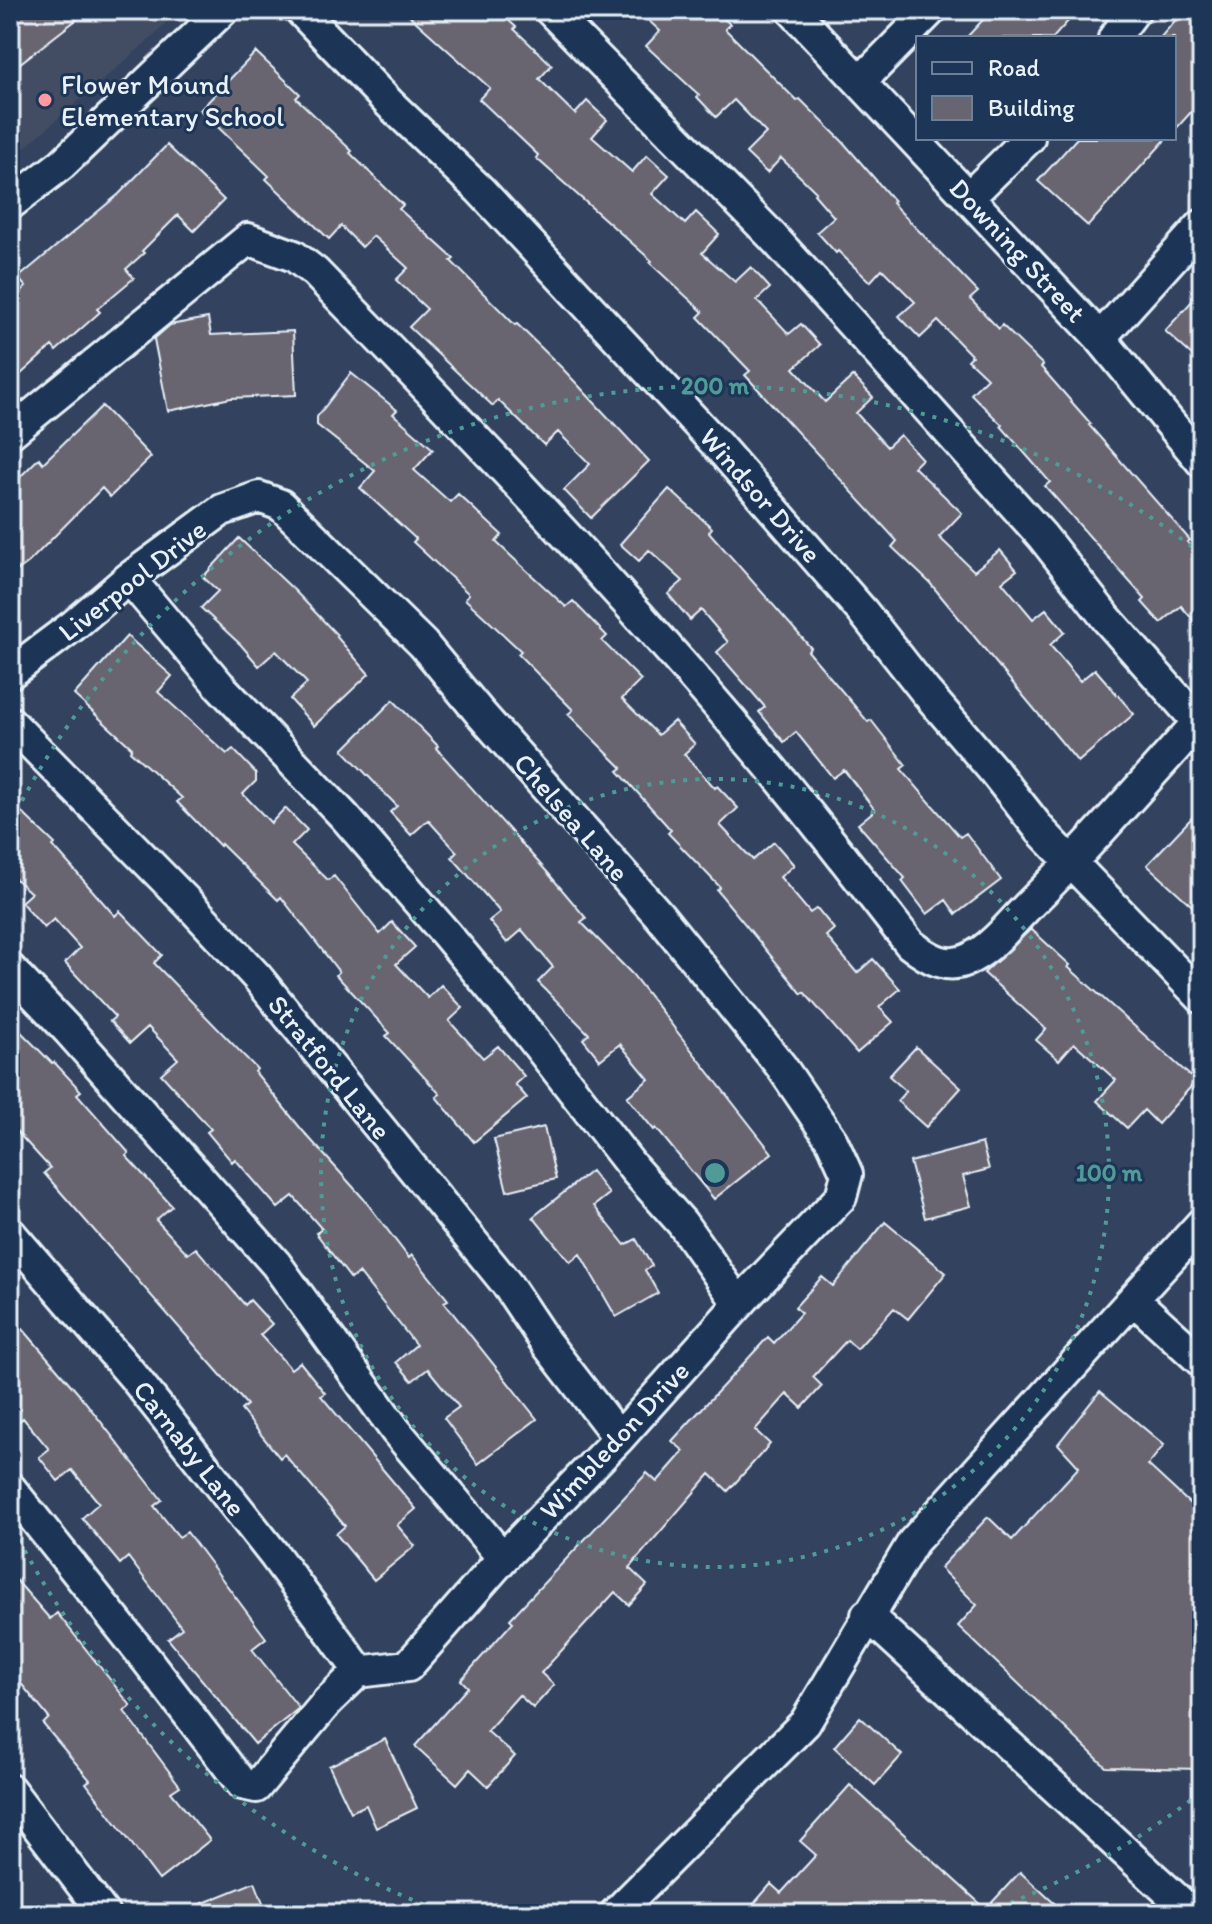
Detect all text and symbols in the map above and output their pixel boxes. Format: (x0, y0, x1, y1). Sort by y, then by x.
legend (916, 36, 1176, 140)
text: Road (988, 53, 1040, 82)
place label: Flower Mound Elementary School (61, 67, 284, 133)
marker: Flower Mound Elementary School (36, 91, 54, 109)
text: Building (988, 93, 1075, 122)
street label: Downing Street (942, 171, 1094, 329)
text: 200 m (681, 371, 750, 400)
street label: Windsor Drive (693, 420, 829, 570)
street label: Liverpool Drive (51, 512, 213, 648)
street label: Chelsea Lane (507, 746, 637, 888)
street label: Stratford Lane (261, 988, 399, 1146)
text: 100 m (1076, 1158, 1143, 1187)
centre of rings (701, 1159, 729, 1187)
street label: Wimbledon Drive (532, 1354, 696, 1526)
street label: Carnaby Lane (126, 1373, 254, 1523)

